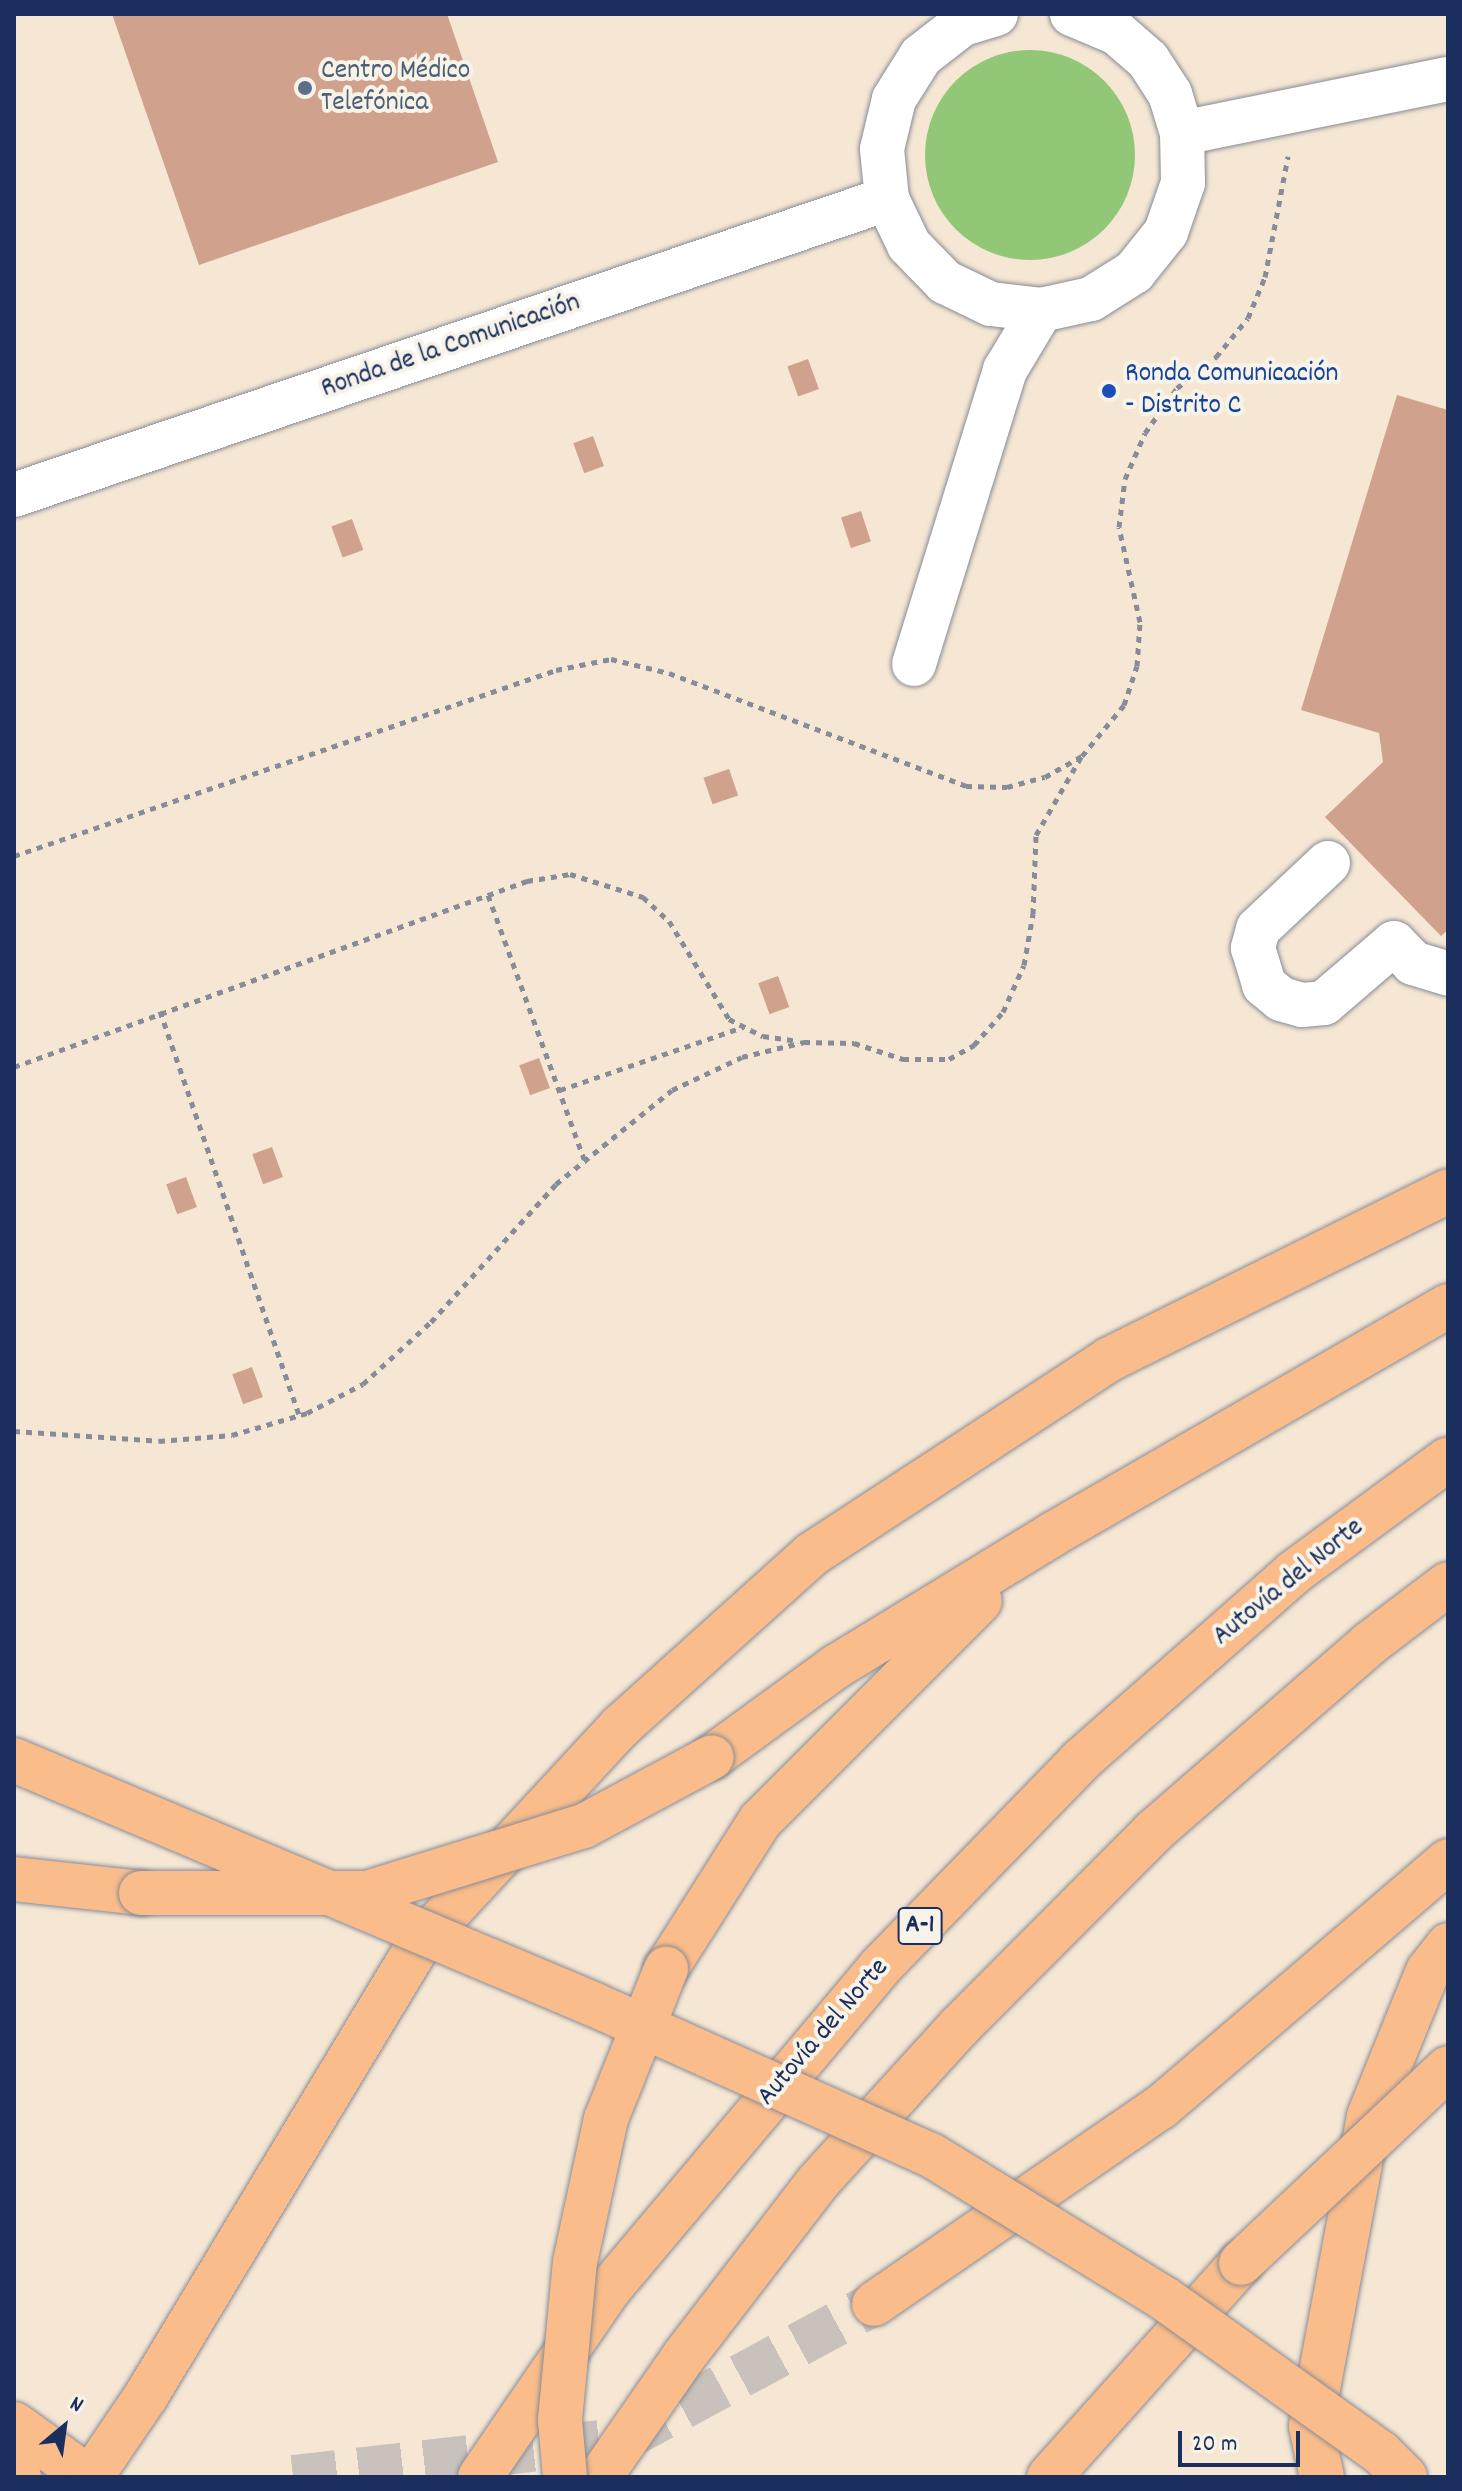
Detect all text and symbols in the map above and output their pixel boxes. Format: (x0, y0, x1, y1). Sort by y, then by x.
place label: Centro Médico Telefónica (321, 55, 470, 121)
marker: Centro Médico Telefónica (296, 79, 314, 97)
street label: Ronda de la Comunicación (317, 287, 585, 407)
place label: Ronda Comunicación - Distrito C (1125, 358, 1339, 424)
marker: Ronda Comunicación - Distrito C (1100, 382, 1118, 400)
street label: Autovía del Norte (1207, 1512, 1371, 1654)
road number: A-1 (896, 1904, 944, 1948)
street label: Autovía del Norte (751, 1952, 897, 2114)
north arrow (24, 2387, 104, 2467)
text: N (64, 2389, 88, 2422)
scale bar (1182, 2415, 1304, 2465)
text: 20 m (1192, 2428, 1238, 2462)

